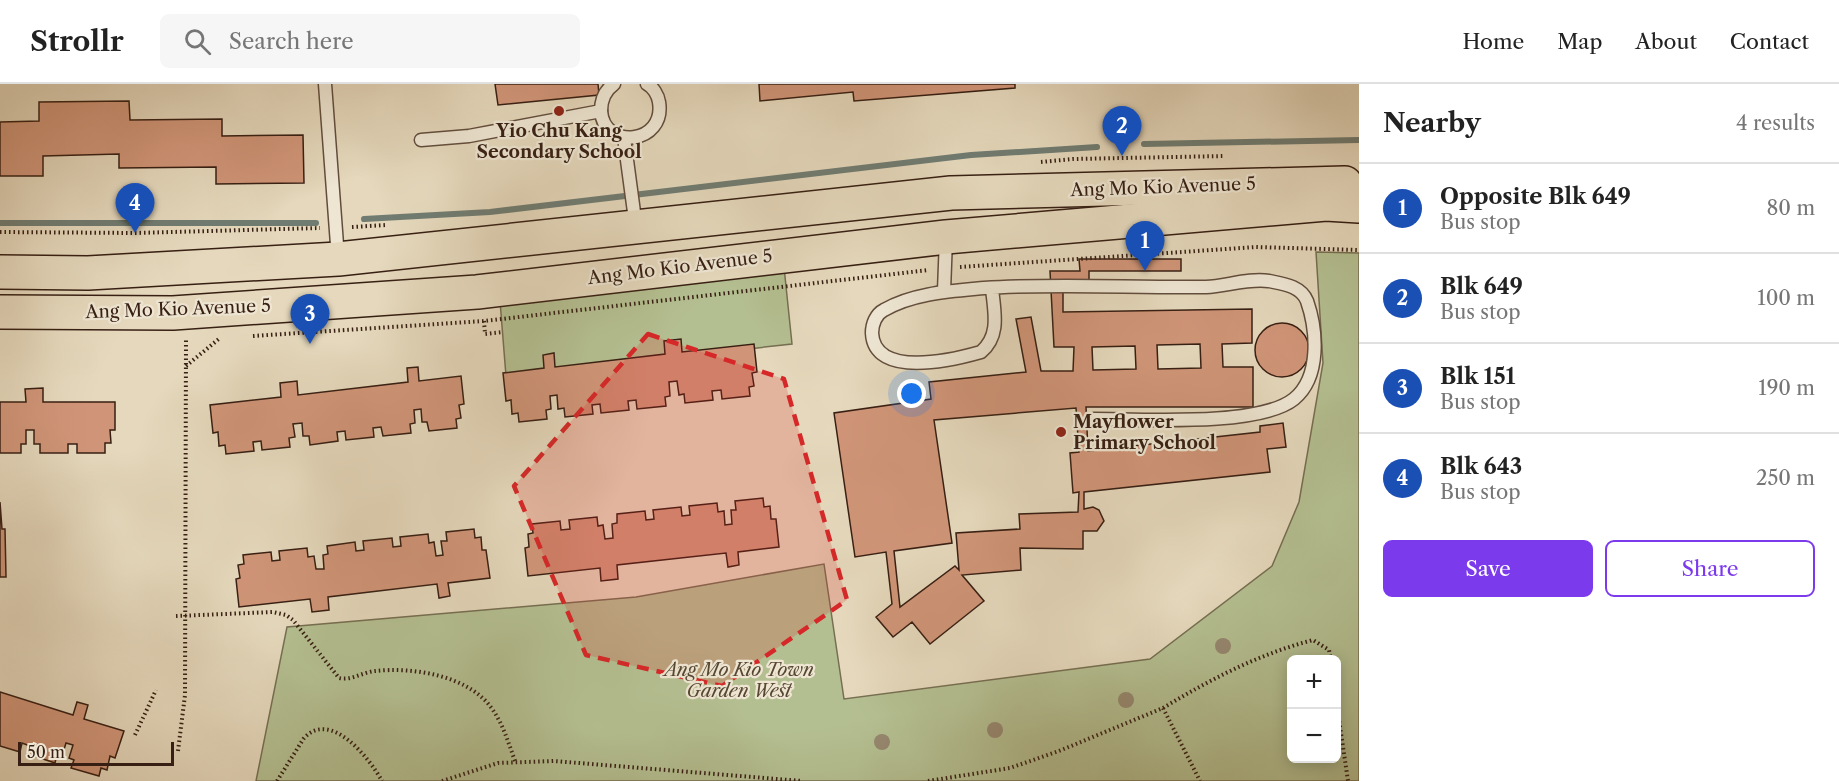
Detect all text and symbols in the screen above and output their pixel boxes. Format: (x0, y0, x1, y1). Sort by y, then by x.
search box (160, 14, 580, 68)
text: Strollr (30, 24, 124, 58)
icon: search (181, 25, 214, 58)
text: Search here (229, 28, 353, 55)
text: Home (1463, 29, 1524, 54)
text: Map (1557, 29, 1602, 54)
text: About (1635, 29, 1697, 54)
text: Contact (1730, 29, 1809, 54)
marker: Yio Chu Kang Secondary School (552, 104, 566, 118)
pin: 2 (1102, 106, 1142, 156)
text: Nearby (1383, 107, 1481, 139)
text: 4 results (1736, 111, 1815, 135)
place label: Yio Chu Kang Secondary School (476, 120, 642, 163)
street label: Ang Mo Kio Avenue 5 (1069, 173, 1256, 201)
text: Opposite Blk 649 (1440, 183, 1631, 210)
pin: 4 (116, 184, 154, 233)
text: 1 (1398, 196, 1407, 220)
text: 80 m (1767, 196, 1815, 220)
text: Bus stop (1440, 210, 1521, 234)
pin: 1 (1126, 222, 1164, 271)
street label: Ang Mo Kio Avenue 5 (586, 245, 773, 289)
text: Blk 649 (1440, 273, 1523, 300)
text: 2 (1397, 286, 1408, 310)
text: 100 m (1757, 286, 1815, 310)
pin: 3 (290, 294, 330, 344)
street label: Ang Mo Kio Avenue 5 (84, 295, 271, 323)
text: Bus stop (1440, 300, 1521, 324)
text: Blk 151 (1440, 363, 1516, 390)
text: 3 (1397, 376, 1408, 400)
text: 190 m (1758, 376, 1815, 400)
your location (897, 379, 926, 408)
text: Bus stop (1440, 390, 1521, 414)
place label: Mayflower Primary School (1073, 411, 1216, 454)
marker: Mayflower Primary School (1054, 425, 1068, 439)
text: Blk 643 (1440, 453, 1522, 480)
text: 4 (1397, 466, 1408, 490)
text: 250 m (1756, 466, 1815, 490)
text: Bus stop (1440, 480, 1521, 504)
button: Save (1383, 540, 1593, 597)
button: Share (1605, 540, 1815, 597)
map controls (1287, 655, 1341, 763)
button: + (1287, 655, 1341, 709)
park label: Ang Mo Kio Town Garden West (661, 659, 814, 702)
button: − (1287, 709, 1341, 763)
scale bar (18, 739, 174, 766)
text: 50 m (27, 742, 65, 762)

